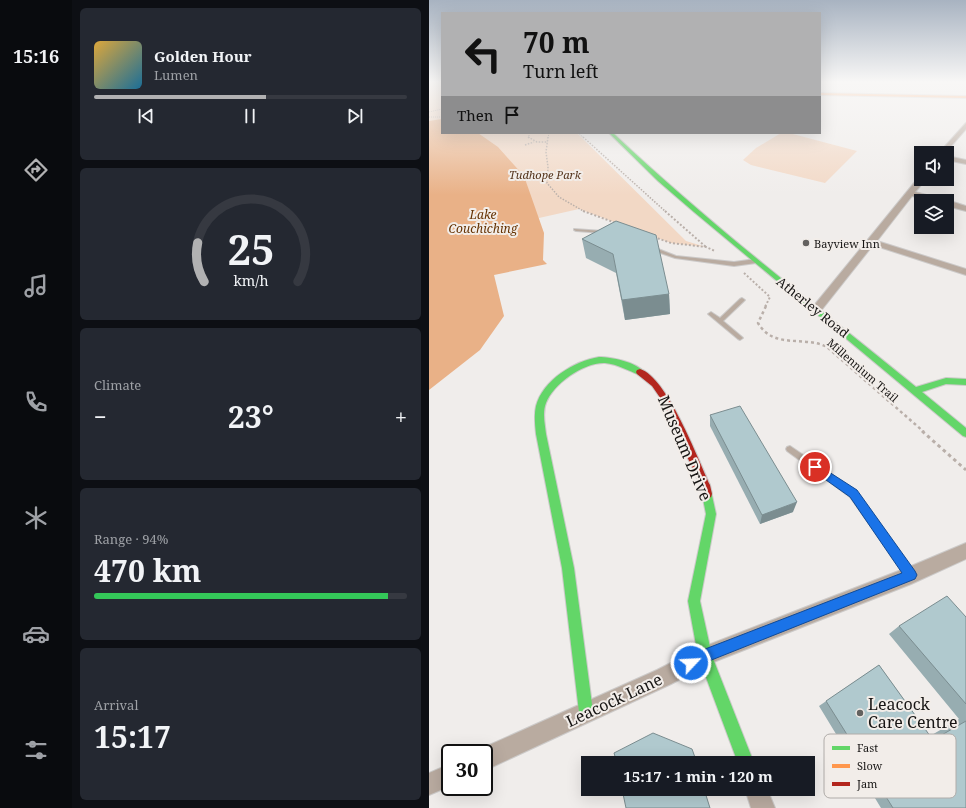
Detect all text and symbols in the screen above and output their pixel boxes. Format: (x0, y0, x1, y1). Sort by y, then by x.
text: 70 m (523, 23, 590, 61)
icon: left (457, 28, 509, 80)
text: 15:16 (13, 44, 59, 68)
text: Golden Hour (154, 46, 252, 66)
text: Turn left (523, 59, 598, 83)
text: Lumen (154, 66, 198, 84)
icon: arrive (501, 104, 523, 126)
icon: previous (135, 105, 157, 127)
icon: pause (239, 105, 261, 127)
icon: next (344, 105, 366, 127)
text: Then (457, 105, 493, 125)
map controls (914, 146, 954, 234)
button: sound (914, 146, 954, 186)
icon: directions (22, 156, 50, 184)
park label: Tudhope Park (509, 167, 582, 182)
button: layers (914, 194, 954, 234)
water label: Lake Couchiching (449, 206, 519, 237)
text: 25 (227, 221, 274, 277)
place label: Bayview Inn (814, 236, 880, 251)
marker: Bayview Inn (801, 238, 811, 248)
text: km/h (233, 271, 268, 290)
icon: music (22, 272, 50, 300)
street label: Atherley Road (773, 272, 853, 342)
street label: Millennium Trail (824, 335, 902, 405)
text: Climate (94, 376, 141, 394)
icon: phone (22, 388, 50, 416)
street label: Museum Drive (653, 392, 717, 504)
text: 23° (228, 396, 274, 437)
text: − (94, 401, 107, 431)
text: + (395, 401, 407, 431)
pin (798, 450, 832, 484)
icon: arrive (804, 456, 826, 478)
icon: climate (22, 504, 50, 532)
text: Range · 94% (94, 530, 168, 548)
text: 470 km (94, 550, 201, 591)
icon: car (22, 620, 50, 648)
position arrow (670, 642, 712, 684)
street label: Leacock Lane (562, 668, 666, 732)
place label: Leacock Care Centre (868, 693, 958, 733)
text: Arrival (94, 696, 138, 714)
marker: Leacock Care Centre (855, 708, 865, 718)
text: 15:17 (94, 716, 171, 757)
legend (824, 734, 956, 798)
icon: filters (22, 736, 50, 764)
text: Fast (857, 740, 878, 755)
speed limit sign: 30 (441, 744, 493, 796)
text: Slow (857, 758, 883, 773)
text: 15:17 · 1 min · 120 m (623, 766, 773, 786)
text: Jam (856, 776, 878, 791)

